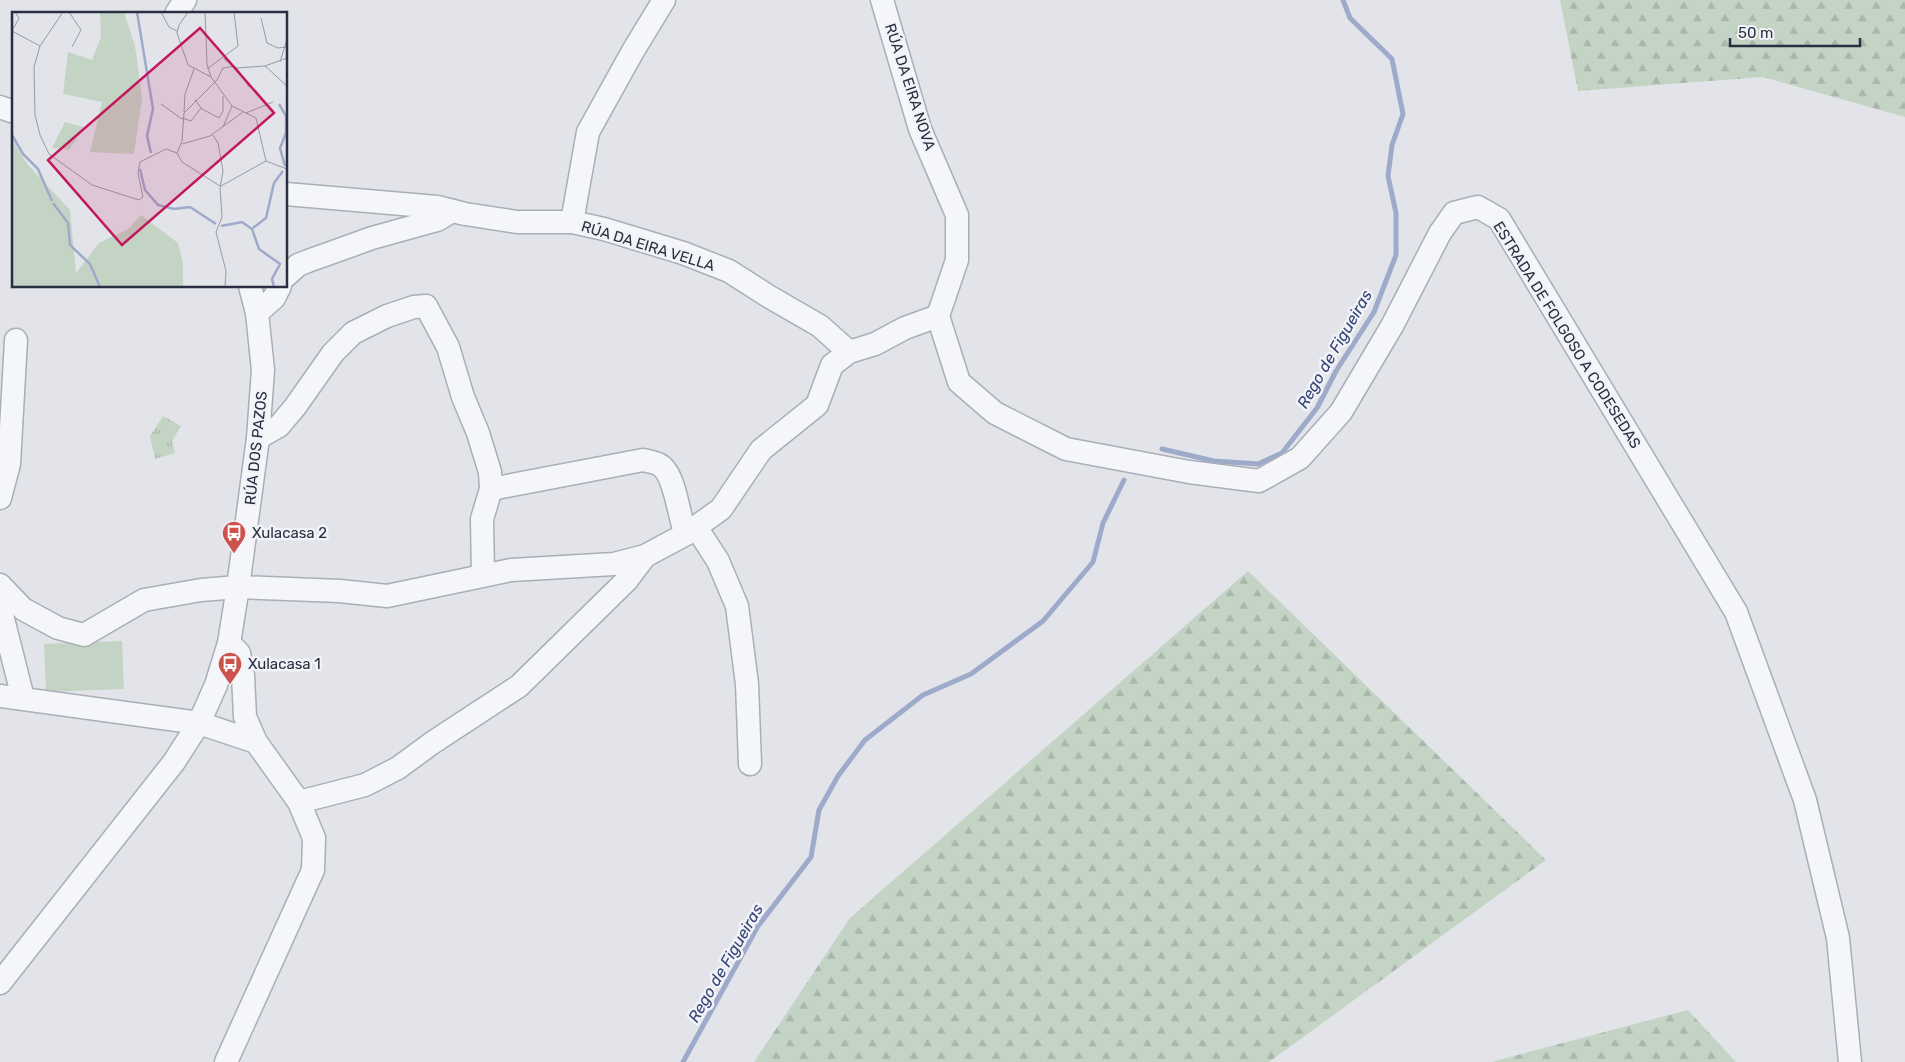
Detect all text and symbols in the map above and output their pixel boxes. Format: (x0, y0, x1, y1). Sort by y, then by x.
inset map (12, 12, 288, 288)
scale bar (1730, 15, 1860, 47)
street label: RÚA DA EIRA NOVA (881, 21, 939, 153)
text: 50 m (1738, 24, 1773, 42)
street label: RÚA DA EIRA VELLA (579, 217, 717, 275)
street label: ESTRADA DE FOLGOSO A CODESEDAS (1489, 218, 1645, 452)
water label: Rego de Figueiras (1293, 287, 1376, 412)
street label: RÚA DOS PAZOS (241, 390, 271, 506)
bus stop icon: Xulacasa 2 (221, 520, 247, 554)
place label: Xulacasa 2 (252, 524, 327, 542)
bus stop icon: Xulacasa 1 (217, 651, 243, 685)
place label: Xulacasa 1 (248, 655, 321, 673)
water label: Rego de Figueiras (684, 901, 767, 1026)

